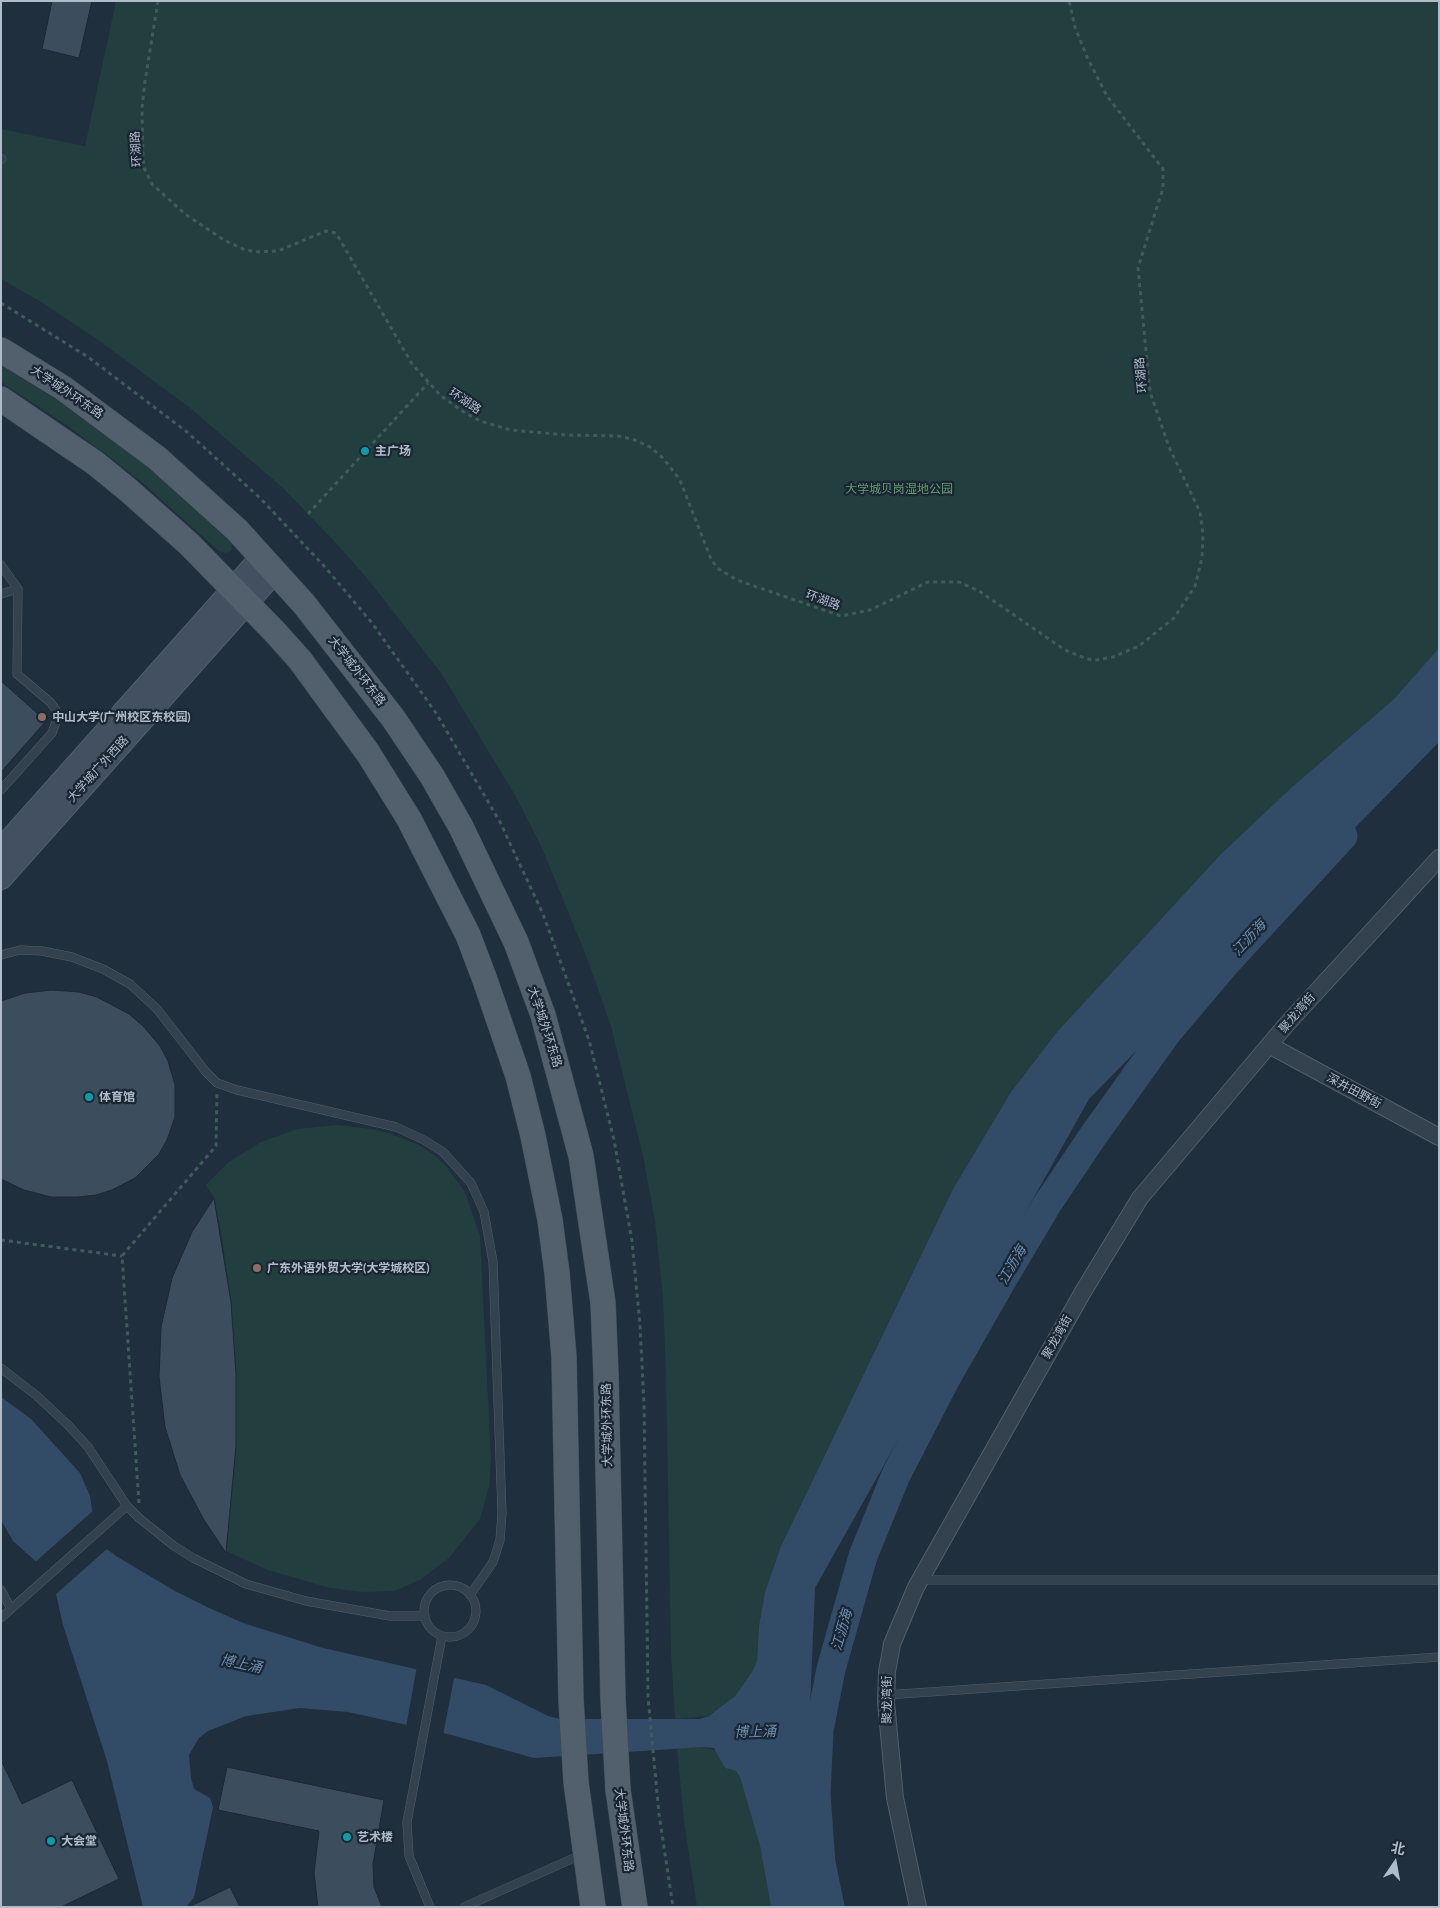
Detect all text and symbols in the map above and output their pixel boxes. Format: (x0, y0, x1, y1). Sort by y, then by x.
street label: 环湖路 (128, 131, 144, 167)
street label: 环湖路 (1132, 356, 1150, 394)
street label: 大学城外环东路 (28, 363, 106, 421)
street label: 环湖路 (446, 385, 484, 417)
place label: 主广场 (375, 444, 411, 458)
marker: 主广场 (359, 445, 371, 457)
park label: 大学城贝岗湿地公园 (845, 482, 953, 496)
street label: 环湖路 (804, 587, 842, 613)
street label: 大学城外环东路 (325, 633, 389, 709)
place label: 中山大学(广州校区东校园) (52, 710, 191, 724)
marker: 中山大学(广州校区东校园) (36, 711, 48, 723)
street label: 大学城广外西路 (65, 733, 131, 805)
water label: 江沥海 (1229, 917, 1269, 959)
street label: 大学城外环东路 (525, 985, 565, 1069)
street label: 聚龙湾街 (1276, 990, 1318, 1036)
street label: 深井田野街 (1324, 1071, 1384, 1111)
place label: 体育馆 (99, 1090, 135, 1104)
marker: 体育馆 (83, 1091, 95, 1103)
water label: 江沥海 (994, 1243, 1030, 1287)
place label: 广东外语外贸大学(大学城校区) (267, 1261, 430, 1275)
marker: 广东外语外贸大学(大学城校区) (251, 1262, 263, 1274)
street label: 聚龙湾街 (1039, 1313, 1075, 1361)
street label: 大学城外环东路 (599, 1383, 615, 1467)
water label: 江沥海 (828, 1607, 856, 1653)
water label: 博上涌 (219, 1651, 263, 1677)
street label: 聚龙湾街 (880, 1676, 894, 1724)
water label: 博上涌 (734, 1723, 776, 1741)
street label: 大学城外环东路 (612, 1787, 636, 1873)
place label: 艺术楼 (357, 1830, 393, 1844)
marker: 艺术楼 (341, 1831, 353, 1843)
place label: 大会堂 (61, 1834, 97, 1848)
marker: 大会堂 (45, 1835, 57, 1847)
north arrow (1370, 1838, 1420, 1888)
text: 北 (1390, 1838, 1407, 1858)

